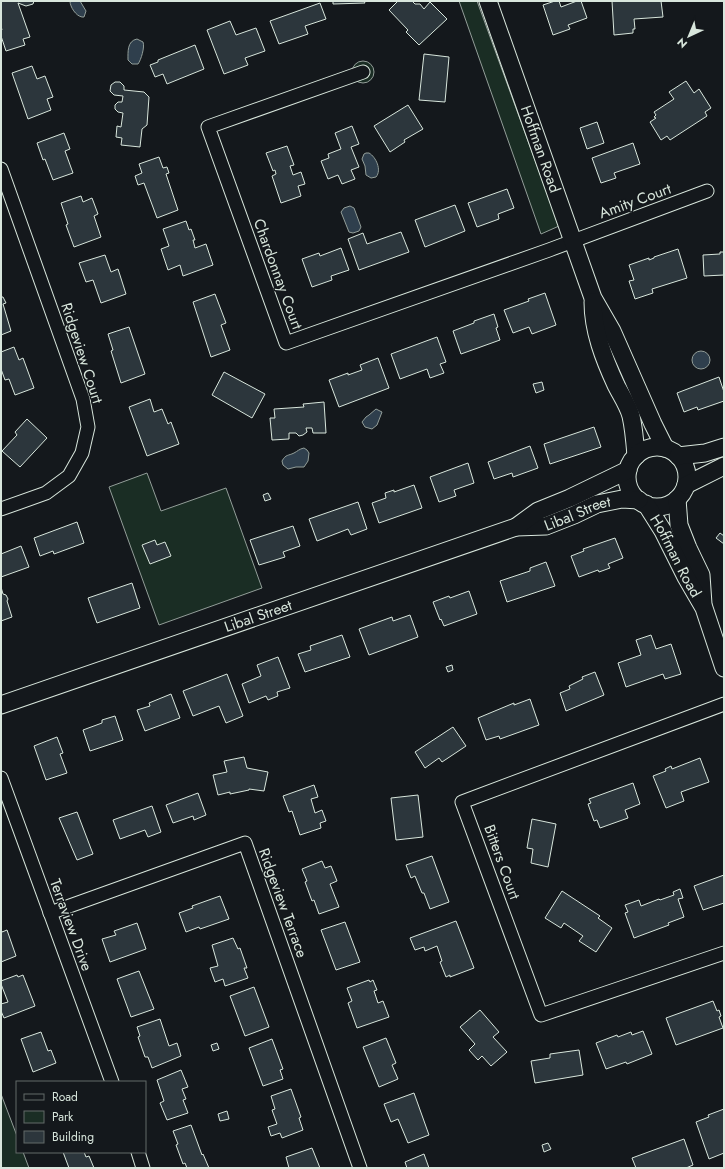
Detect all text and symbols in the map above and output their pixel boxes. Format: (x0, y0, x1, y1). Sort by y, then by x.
north arrow (669, 16, 709, 56)
text: N (673, 34, 691, 52)
street label: Hoffman Road (515, 102, 566, 196)
street label: Amity Court (596, 178, 675, 224)
street label: Chardonnay Court (248, 216, 308, 333)
street label: Ridgeview Court (55, 300, 109, 407)
street label: Libal Street (541, 490, 613, 537)
street label: Hoffman Road (644, 510, 707, 602)
street label: Libal Street (221, 594, 295, 638)
street label: Bitters Court (478, 822, 526, 903)
street label: Ridgeview Terrace (253, 845, 313, 961)
street label: Terraview Drive (44, 876, 98, 974)
legend (16, 1081, 146, 1153)
text: Road (52, 1088, 78, 1106)
text: Park (52, 1108, 74, 1126)
text: Building (52, 1128, 94, 1146)

